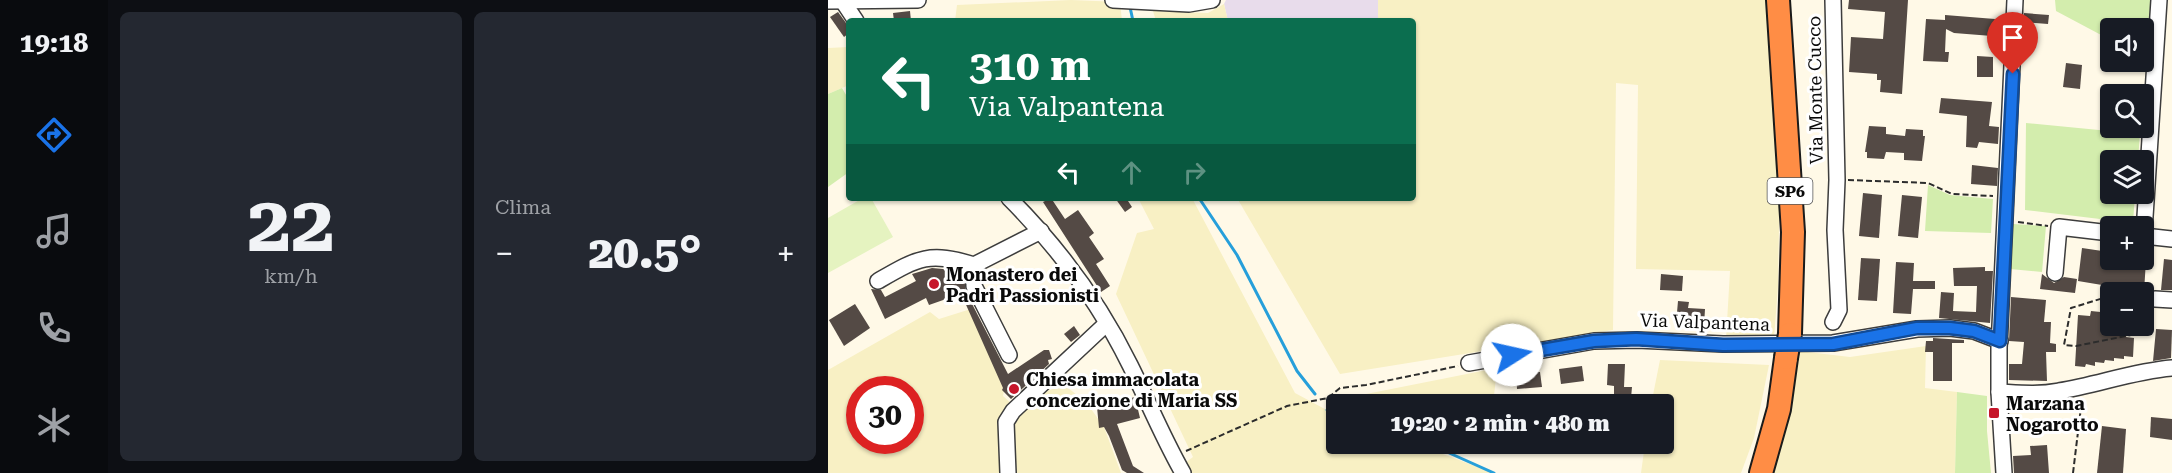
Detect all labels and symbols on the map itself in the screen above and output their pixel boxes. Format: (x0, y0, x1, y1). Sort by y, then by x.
pin (1987, 12, 2038, 74)
street label: Via Monte Cucco (1803, 15, 1827, 165)
road number: SP6 (1768, 178, 1812, 204)
place label: Monastero dei Padri Passionisti (946, 264, 1099, 306)
marker: Monastero dei Padri Passionisti (927, 277, 941, 291)
street label: Via Valpantena (1640, 309, 1771, 335)
position arrow (1480, 323, 1544, 387)
place label: Chiesa immacolata concezione di Maria SS (1026, 369, 1237, 411)
speed limit sign: 30 (846, 376, 924, 454)
marker: Chiesa immacolata concezione di Maria SS (1007, 382, 1021, 396)
place label: Marzana Nogarotto (2006, 393, 2099, 435)
marker: Marzana Nogarotto (1987, 406, 2001, 420)

